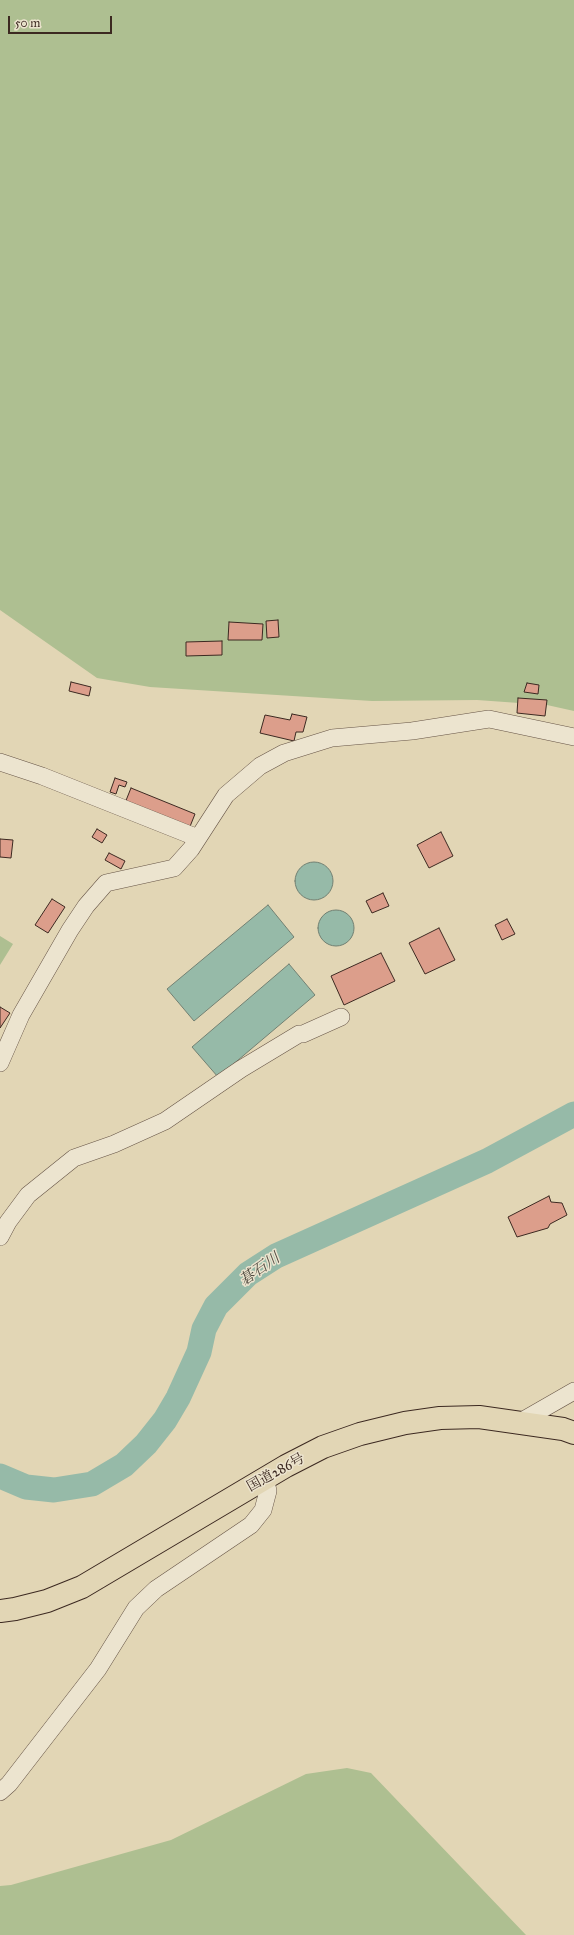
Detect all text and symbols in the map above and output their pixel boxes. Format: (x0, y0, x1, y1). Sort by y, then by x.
scale bar (10, 8, 114, 34)
text: 50 m (15, 16, 40, 30)
water label: 碁石川 (236, 1250, 284, 1290)
street label: 国道286号 (244, 1450, 308, 1496)

